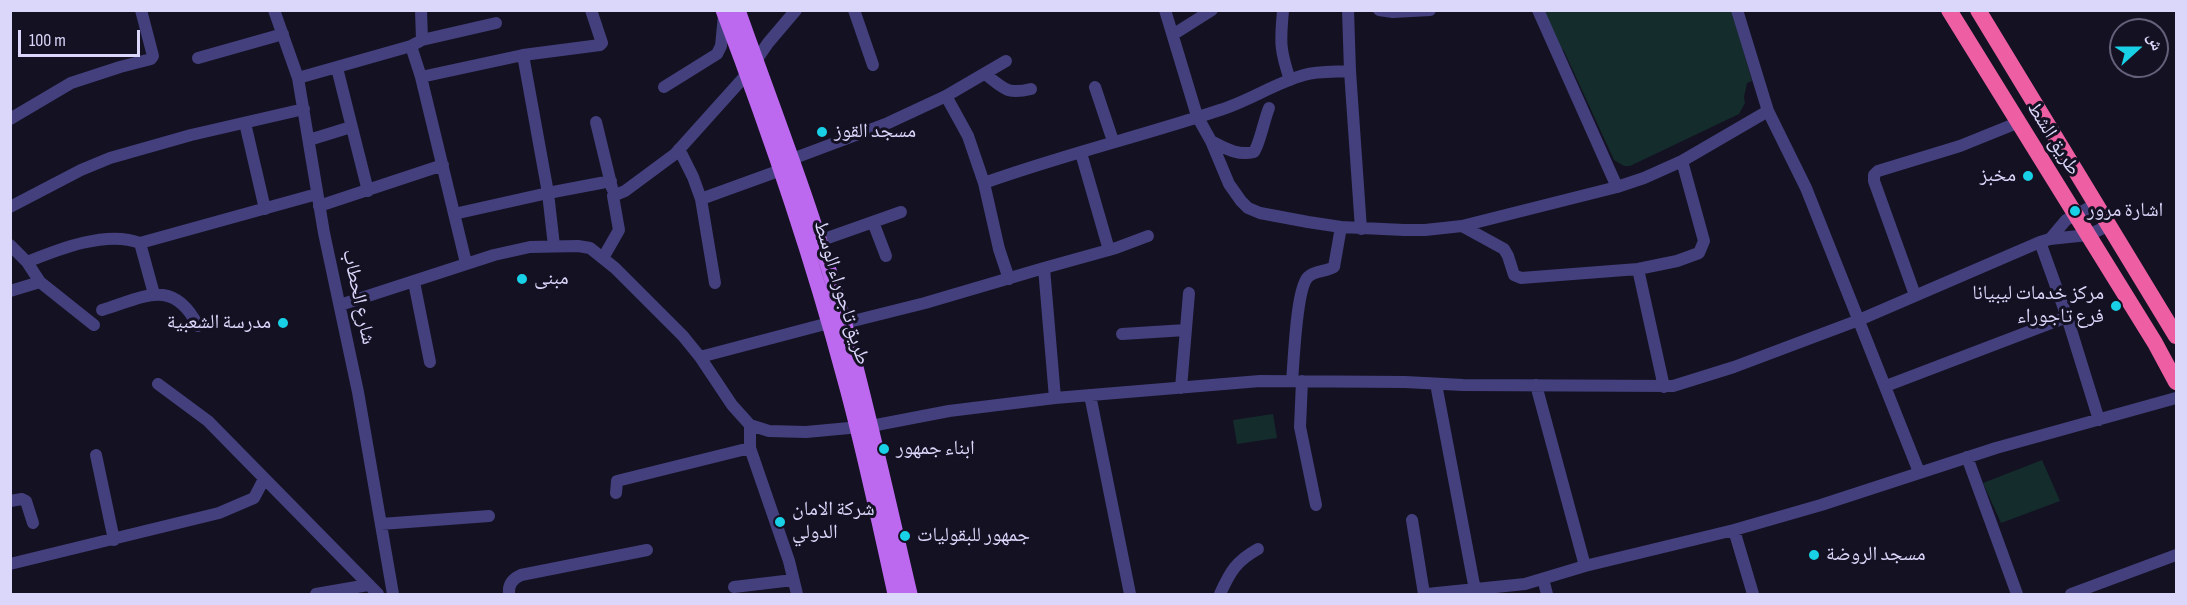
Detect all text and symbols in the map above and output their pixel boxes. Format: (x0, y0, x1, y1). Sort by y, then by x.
scale bar (21, 18, 142, 56)
north arrow (2109, 18, 2169, 78)
text: 100 m (29, 30, 66, 51)
text: ش (2142, 31, 2166, 53)
street label: طريق الشط (2021, 98, 2085, 180)
place label: مسجد القوز (834, 120, 916, 144)
marker: مسجد القوز (815, 125, 829, 139)
place label: مخبز (1980, 164, 2016, 188)
marker: مخبز (2021, 169, 2035, 183)
place label: اشارة مرور (2087, 199, 2163, 223)
marker: اشارة مرور (2068, 204, 2082, 218)
street label: طريق تاجوراء الوسط (808, 218, 874, 368)
street label: شارع الحطاب (336, 247, 380, 347)
place label: مبنى (534, 267, 569, 291)
marker: مبنى (515, 272, 529, 286)
place label: مركز خدمات ليبيانا فرع تاجوراء (1972, 282, 2104, 329)
marker: مركز خدمات ليبيانا فرع تاجوراء (2109, 299, 2123, 313)
place label: مدرسة الشعبية (167, 311, 271, 335)
marker: مدرسة الشعبية (276, 316, 290, 330)
place label: ابناء جمهور (896, 437, 975, 461)
marker: ابناء جمهور (877, 442, 891, 456)
place label: شركة الامان الدولي (792, 498, 875, 545)
marker: شركة الامان الدولي (773, 515, 787, 529)
place label: جمهور للبقوليات (917, 524, 1030, 548)
marker: جمهور للبقوليات (898, 529, 912, 543)
place label: مسجد الروضة (1826, 543, 1926, 567)
marker: مسجد الروضة (1807, 548, 1821, 562)

